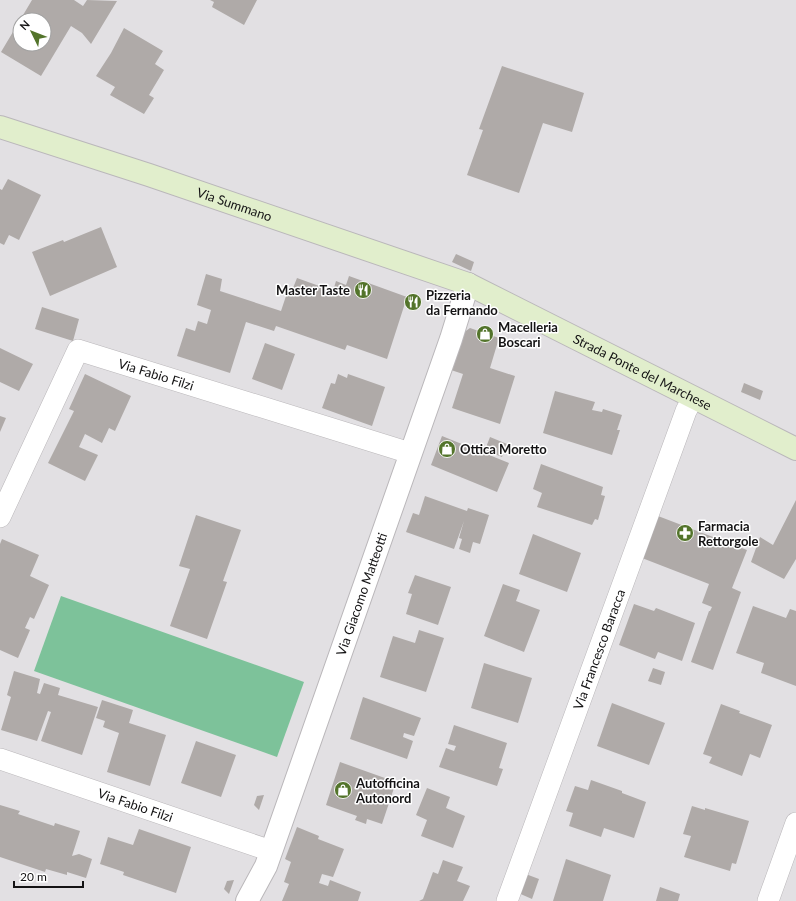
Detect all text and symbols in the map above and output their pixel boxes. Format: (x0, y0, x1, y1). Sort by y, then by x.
north arrow (12, 12, 52, 52)
text: N (17, 17, 32, 32)
street label: Via Summano (195, 184, 274, 225)
restaurant icon: Master Taste (353, 280, 373, 300)
place label: Master Taste (276, 282, 350, 298)
place label: Pizzeria da Fernando (426, 287, 498, 318)
restaurant icon: Pizzeria da Fernando (403, 292, 423, 312)
place label: Macelleria Boscari (498, 319, 558, 350)
shop icon: Macelleria Boscari (475, 324, 495, 344)
street label: Strada Ponte del Marchese (571, 330, 714, 413)
street label: Via Fabio Filzi (116, 355, 196, 393)
shop icon: Ottica Moretto (437, 439, 457, 459)
place label: Ottica Moretto (460, 441, 547, 457)
place label: Farmacia Rettorgole (698, 518, 759, 549)
pharmacy icon: Farmacia Rettorgole (675, 523, 695, 543)
street label: Via Giacomo Matteotti (333, 531, 390, 658)
street label: Via Francesco Baracca (570, 587, 628, 712)
place label: Autofficina Autonord (355, 775, 420, 806)
shop icon: Autofficina Autonord (333, 780, 353, 800)
street label: Via Fabio Filzi (96, 785, 175, 825)
scale bar (14, 863, 83, 889)
text: 20 m (20, 869, 47, 884)

